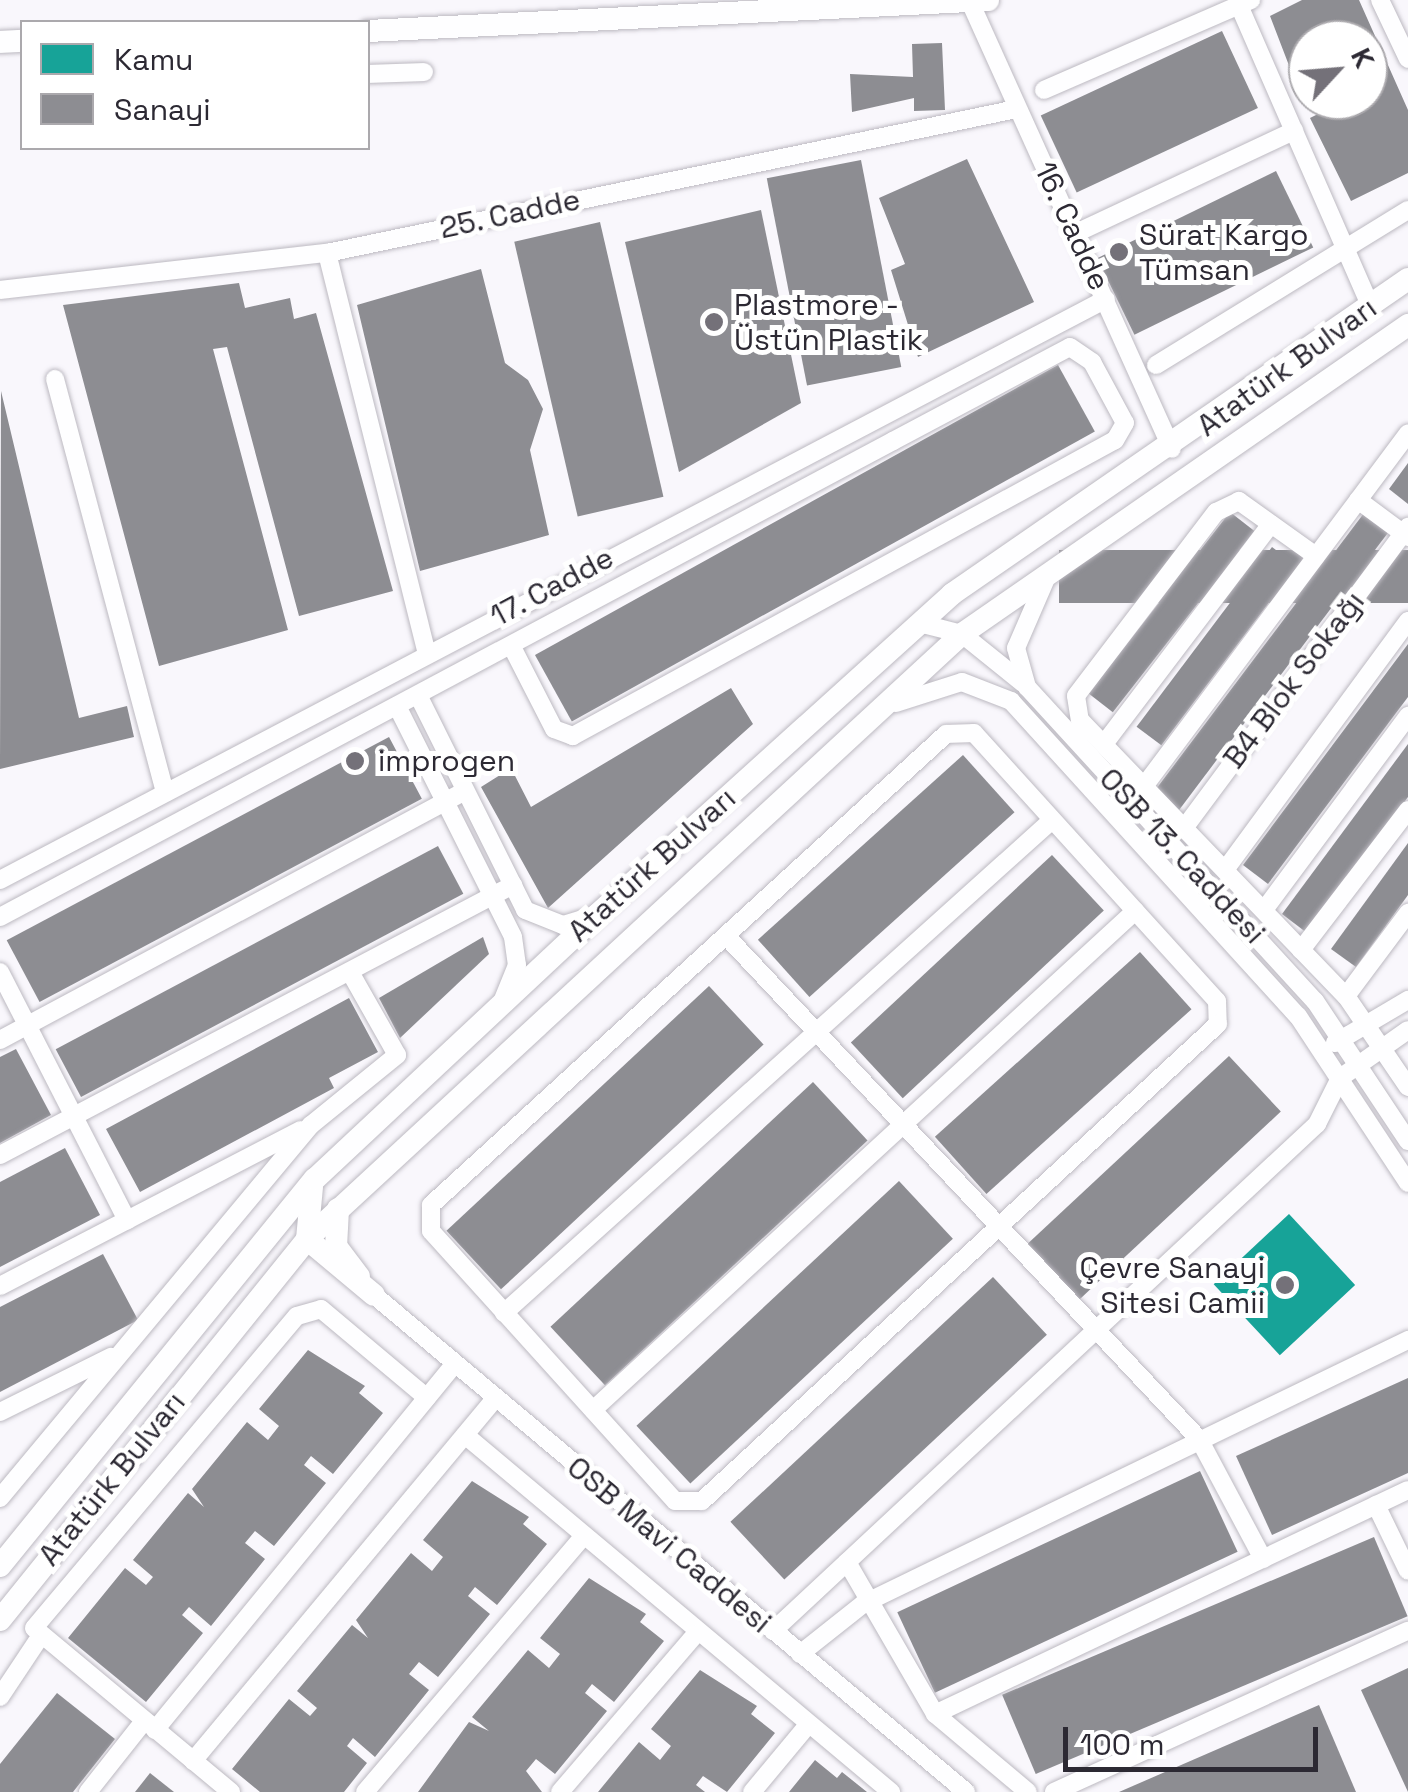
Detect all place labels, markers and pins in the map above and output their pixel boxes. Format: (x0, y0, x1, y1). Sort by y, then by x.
place label: Sürat Kargo Tümsan (1139, 217, 1308, 288)
marker: Sürat Kargo Tümsan (1108, 241, 1130, 263)
place label: Plastmore - Üstün Plastik (734, 287, 923, 358)
marker: Plastmore - Üstün Plastik (703, 311, 725, 333)
place label: improgen (378, 743, 515, 779)
marker: improgen (342, 748, 368, 774)
place label: Çevre Sanayi Sitesi Camii (1080, 1250, 1265, 1320)
marker: Çevre Sanayi Sitesi Camii (1274, 1274, 1296, 1296)

